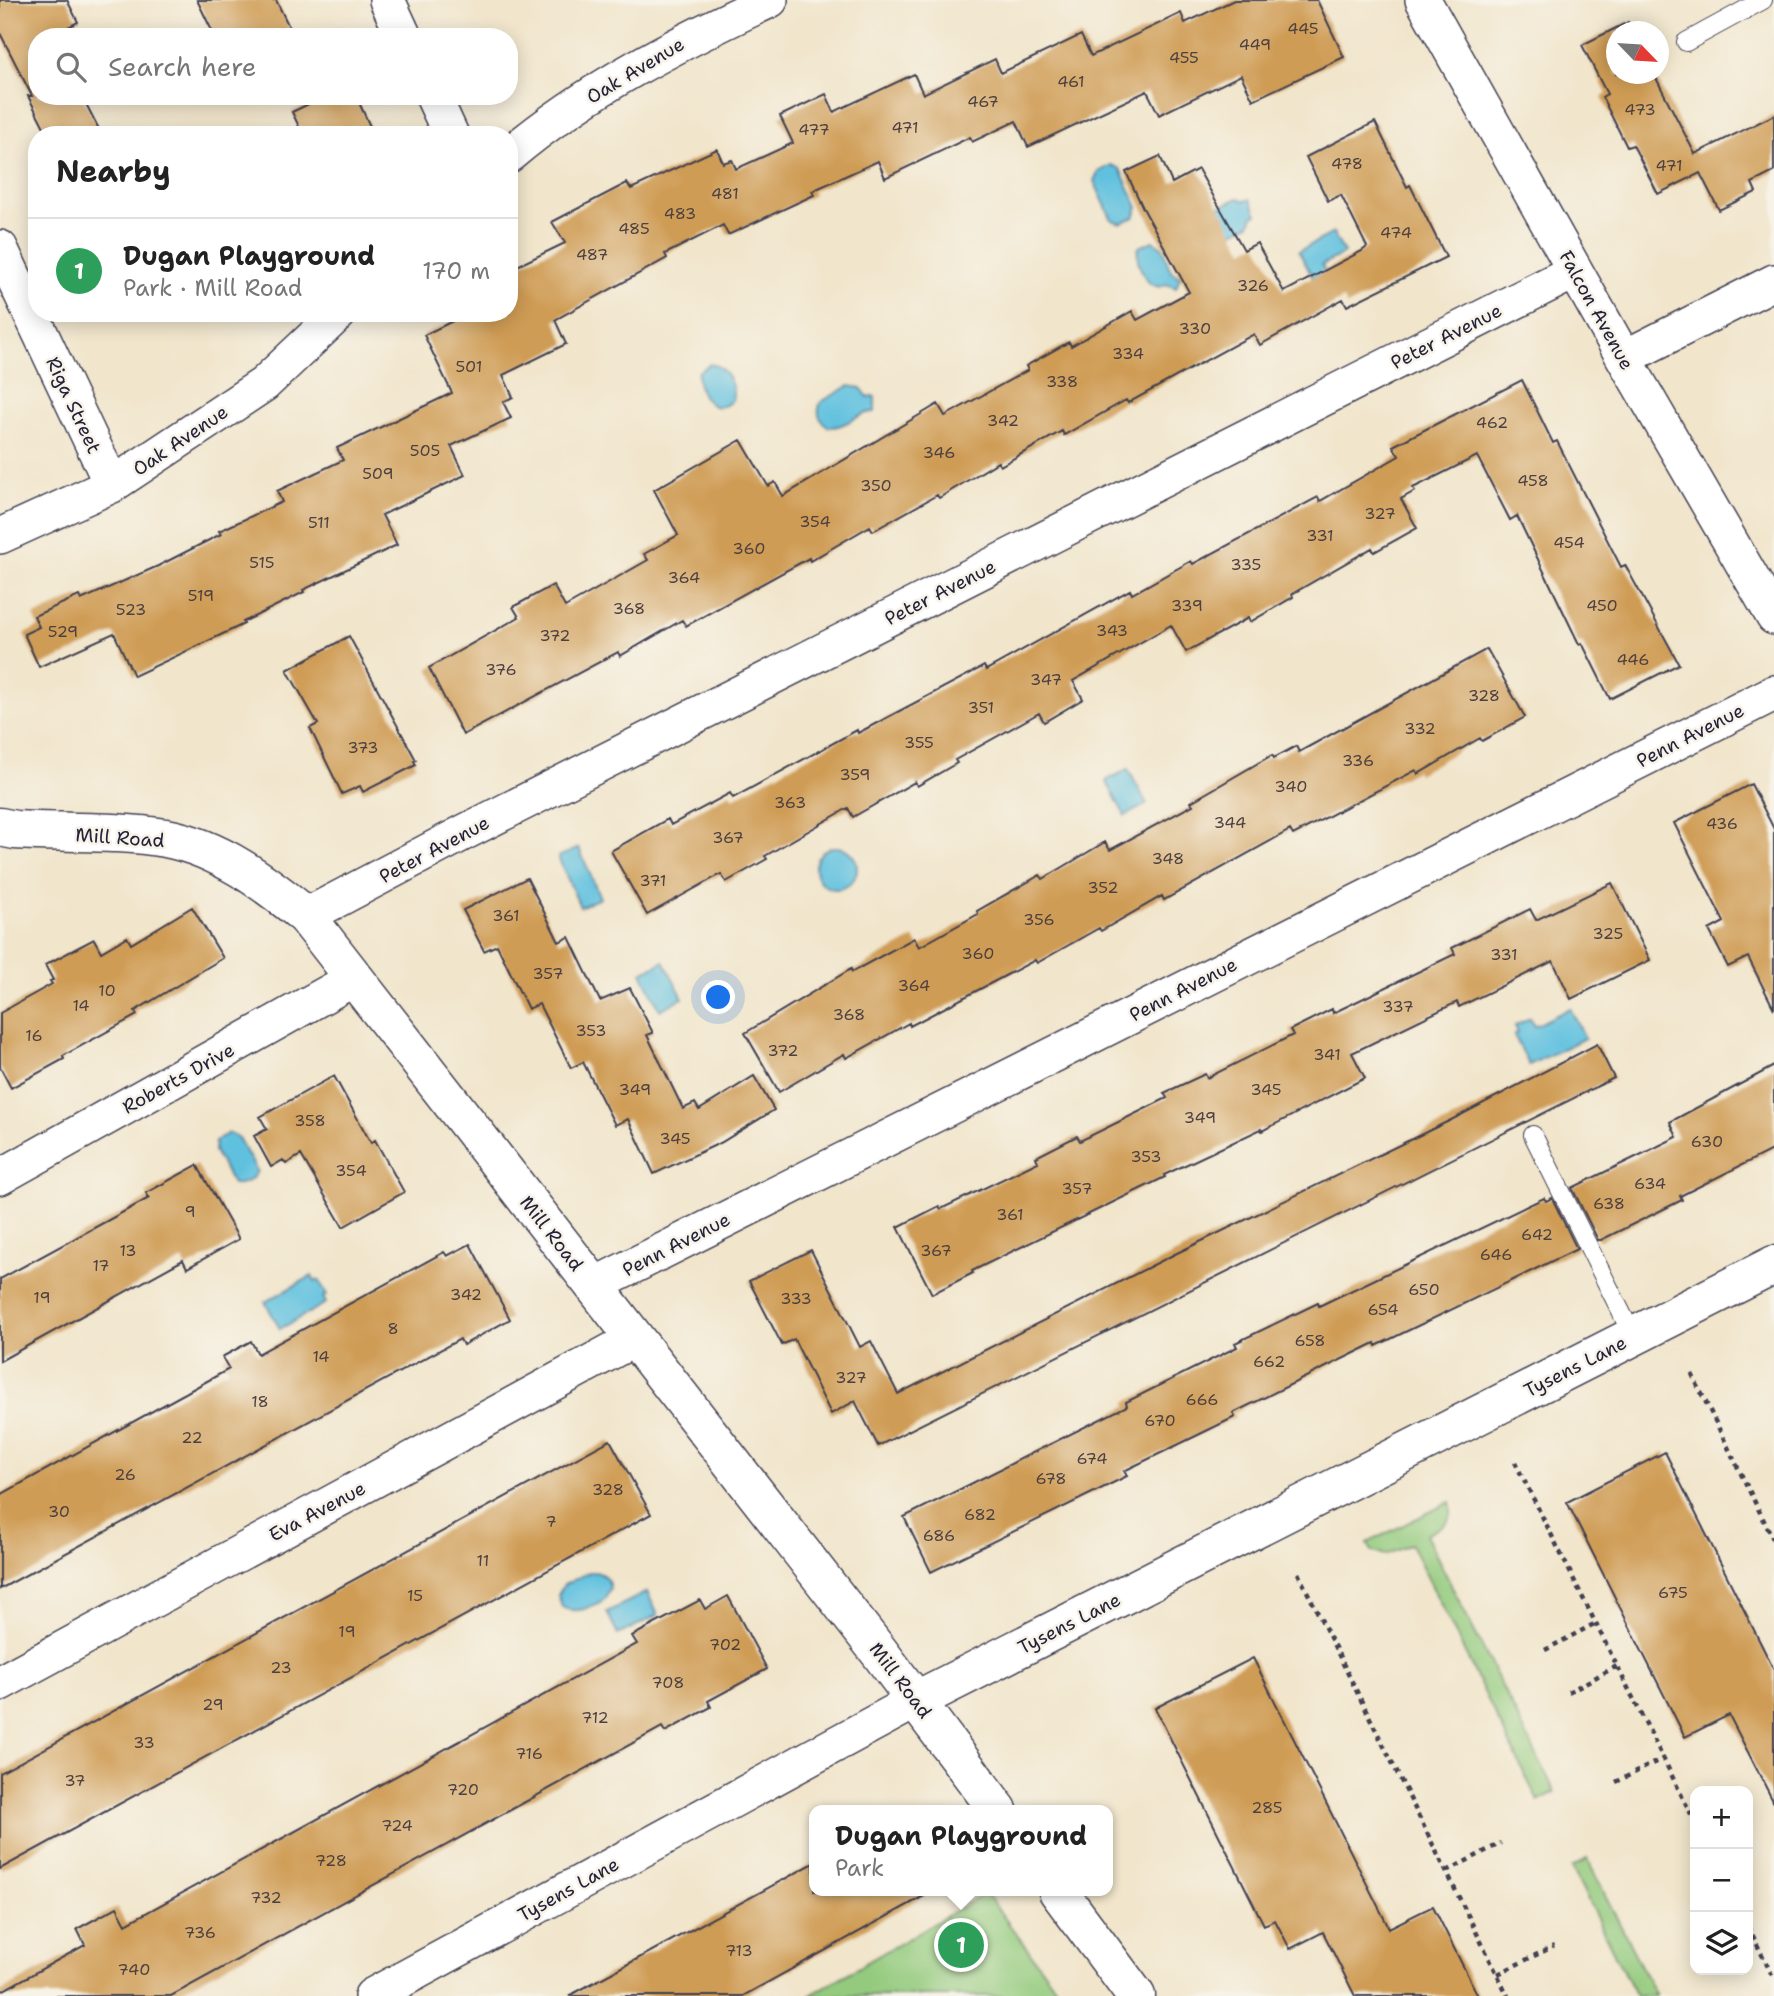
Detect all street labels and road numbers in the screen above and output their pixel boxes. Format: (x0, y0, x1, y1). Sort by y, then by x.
street label: Oak Avenue (582, 31, 689, 109)
street label: Falcon Avenue (1553, 246, 1640, 374)
street label: Peter Avenue (1386, 298, 1506, 375)
street label: Riga Street (40, 353, 107, 458)
street label: Oak Avenue (128, 399, 233, 481)
street label: Peter Avenue (880, 554, 1000, 631)
street label: Penn Avenue (1632, 698, 1748, 773)
street label: Peter Avenue (375, 810, 494, 889)
street label: Mill Road (75, 822, 165, 853)
street label: Penn Avenue (1125, 952, 1241, 1027)
street label: Roberts Drive (118, 1037, 239, 1120)
street label: Mill Road (514, 1191, 589, 1276)
street label: Penn Avenue (618, 1207, 734, 1282)
street label: Tysens Lane (1520, 1330, 1631, 1403)
street label: Eva Avenue (265, 1476, 370, 1547)
street label: Tysens Lane (1014, 1587, 1125, 1660)
street label: Mill Road (864, 1637, 937, 1723)
street label: Tysens Lane (513, 1851, 623, 1928)

